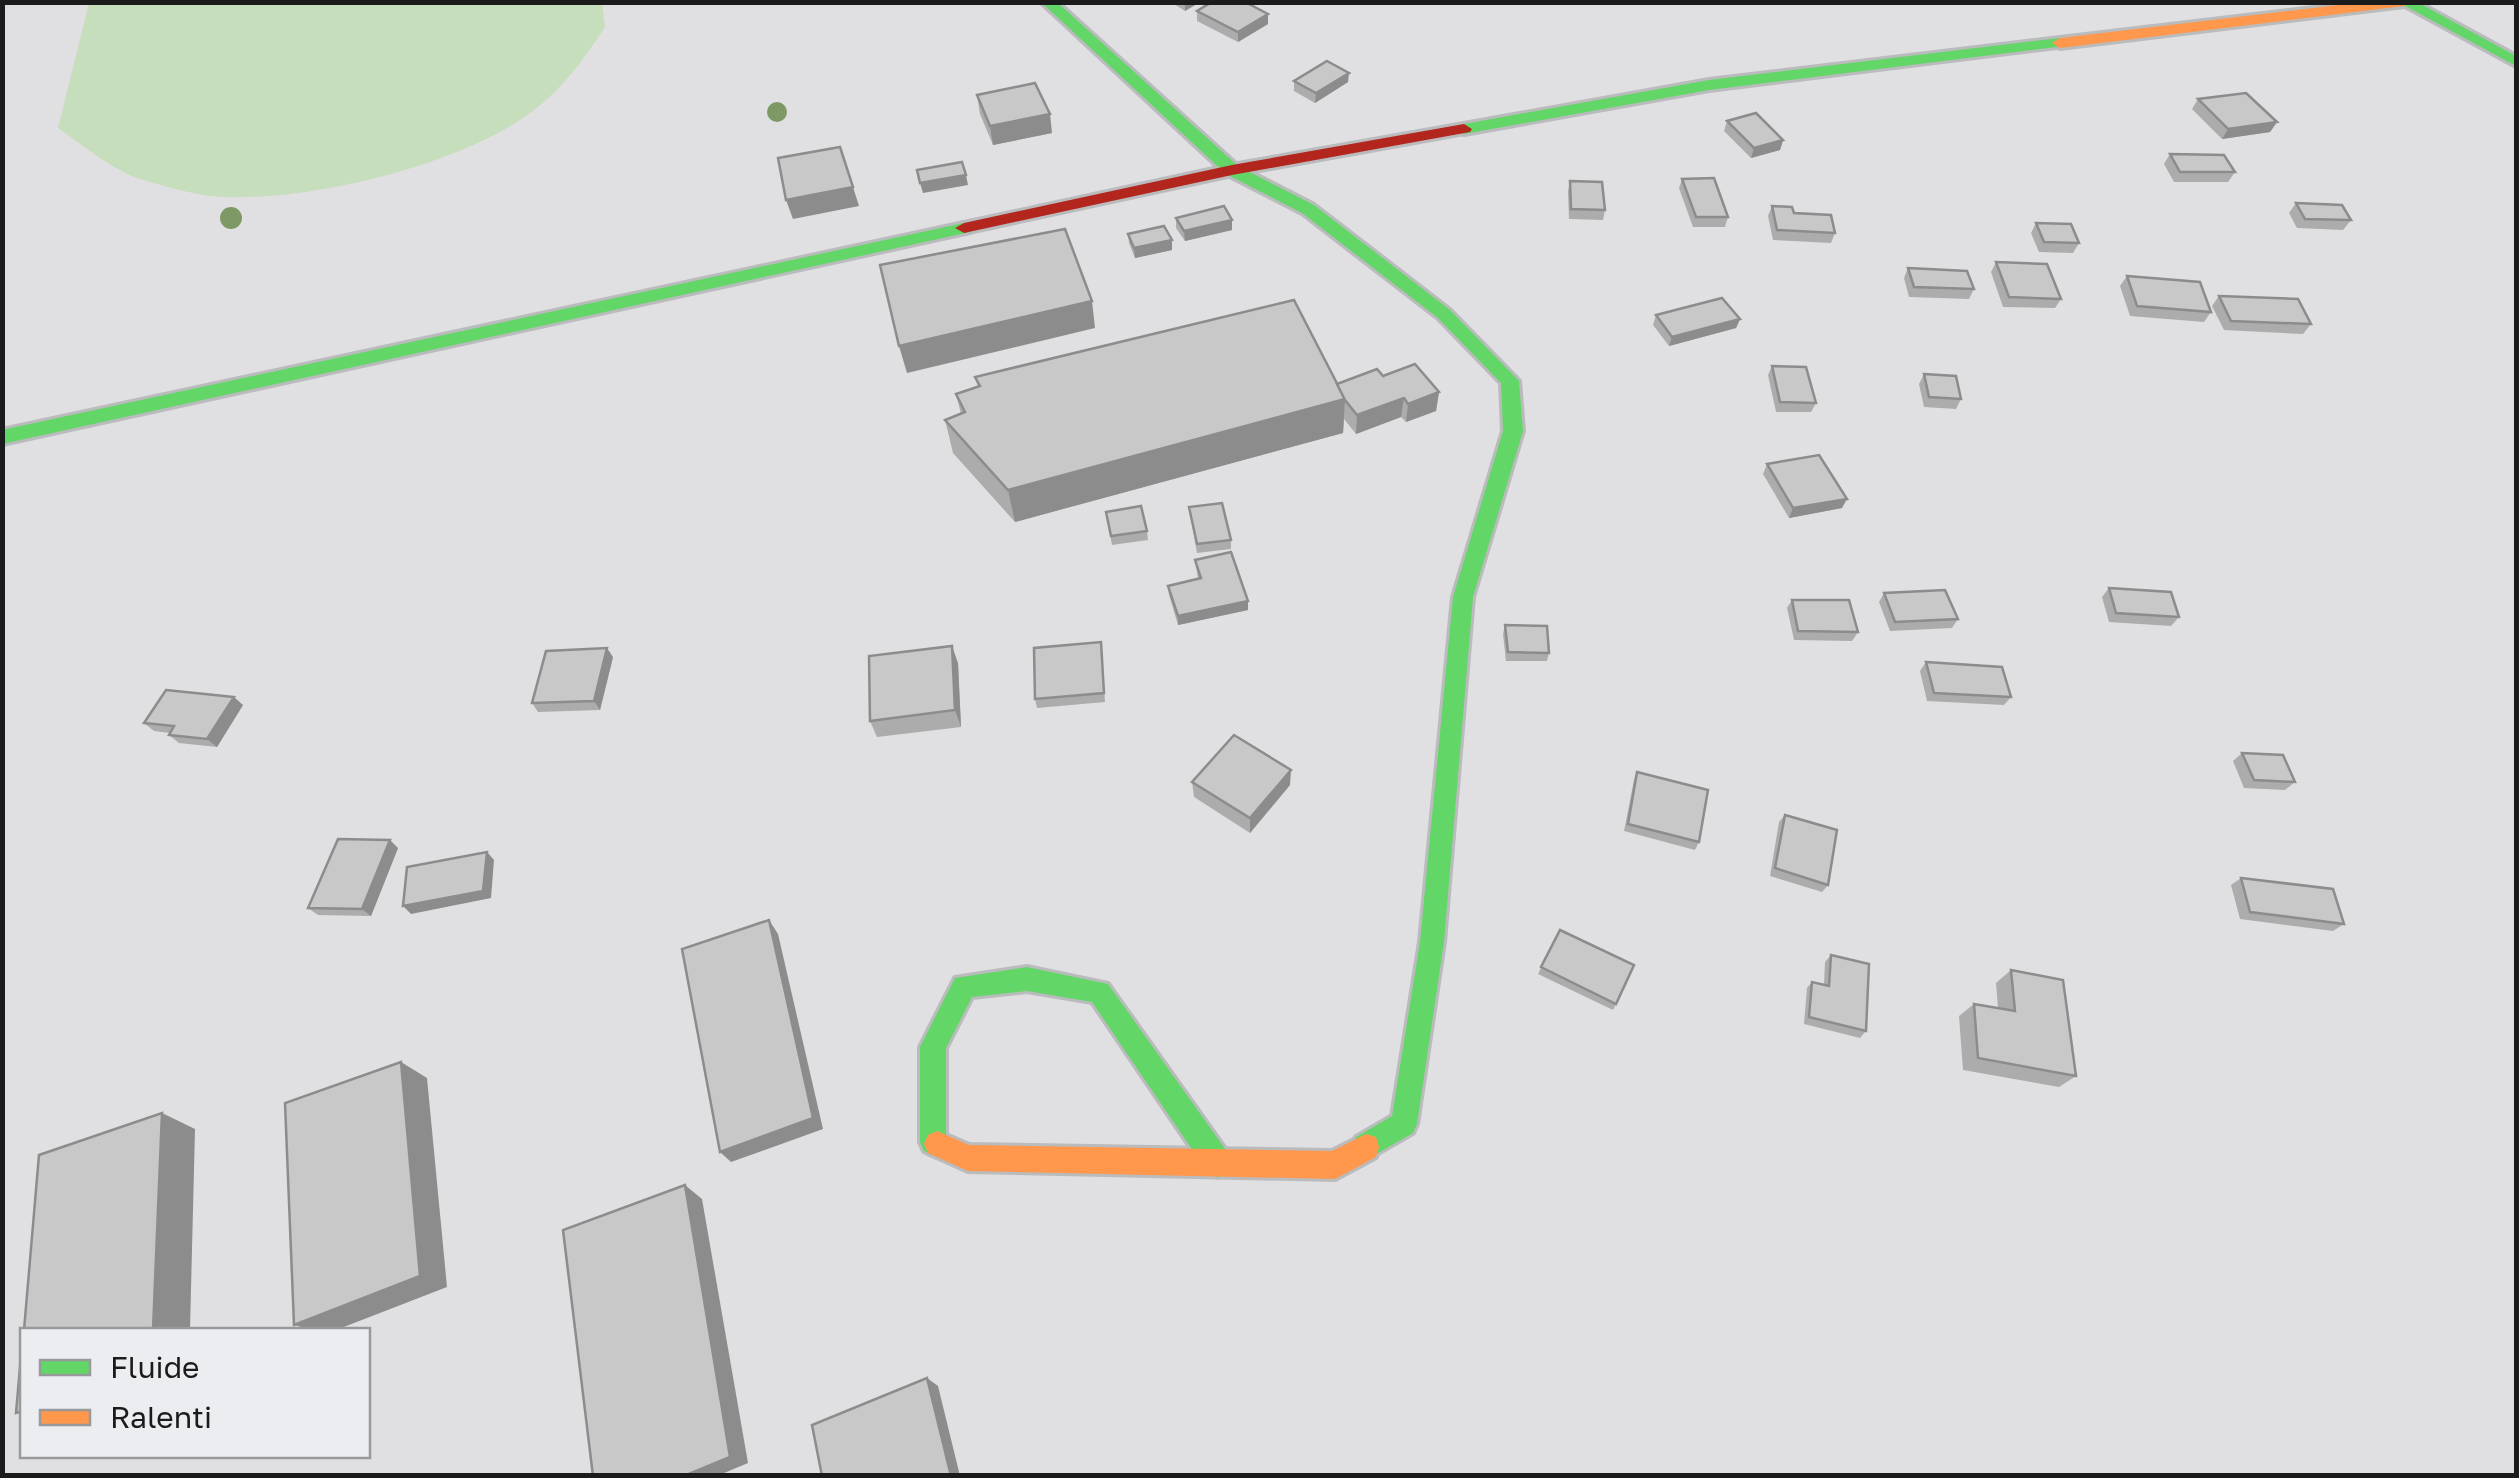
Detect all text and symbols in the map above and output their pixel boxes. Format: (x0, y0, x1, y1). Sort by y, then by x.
legend (20, 1328, 370, 1458)
text: Fluide (110, 1349, 200, 1385)
text: Ralenti (110, 1399, 212, 1435)

